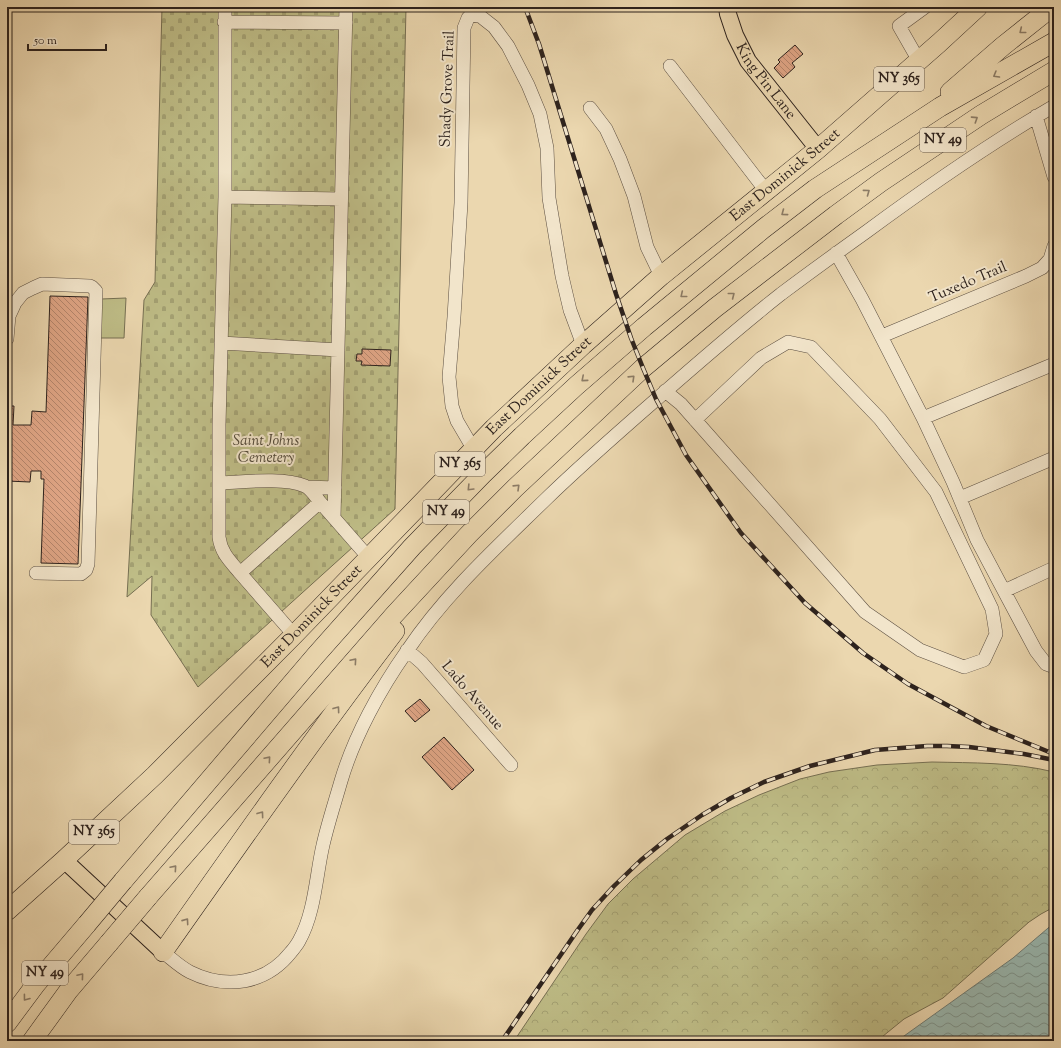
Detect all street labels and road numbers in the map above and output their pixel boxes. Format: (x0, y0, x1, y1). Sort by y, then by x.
street label: Shady Grove Trail (435, 30, 461, 148)
street label: King Pin Lane (730, 40, 801, 124)
road number: NY 365 (874, 67, 924, 91)
street label: East Dominick Street (726, 124, 845, 227)
road number: NY 49 (920, 128, 966, 152)
street label: Tuxedo Trail (926, 257, 1010, 309)
street label: East Dominick Street (482, 331, 596, 440)
road number: NY 365 (435, 452, 485, 476)
road number: NY 49 (423, 500, 469, 524)
street label: East Dominick Street (256, 560, 367, 673)
street label: Lado Avenue (436, 657, 508, 735)
road number: NY 365 (69, 820, 119, 844)
road number: NY 49 (22, 961, 68, 985)

